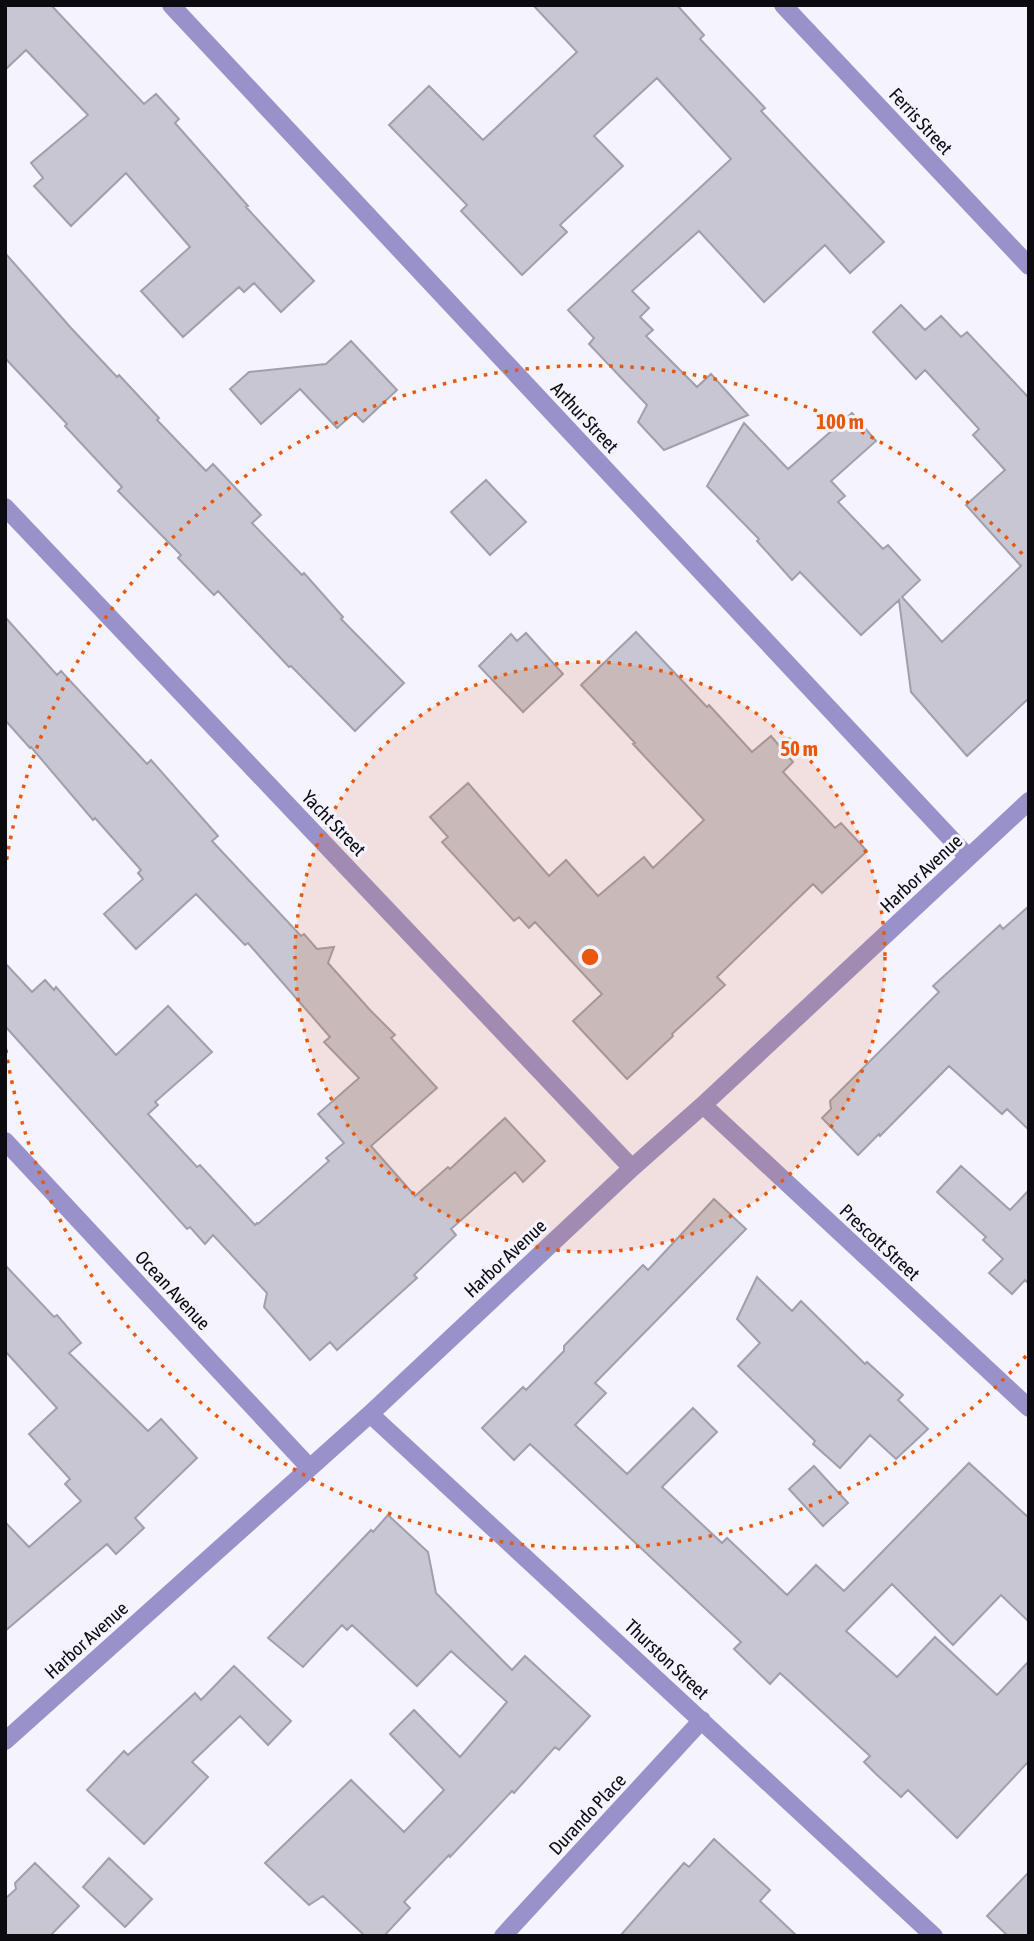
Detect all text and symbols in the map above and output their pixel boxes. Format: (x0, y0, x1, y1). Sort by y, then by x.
street label: Ferris Street (885, 83, 957, 159)
street label: Arthur Street (547, 377, 623, 457)
text: 100 m (816, 409, 864, 433)
text: 50 m (780, 736, 818, 760)
street label: Yacht Street (298, 786, 370, 860)
street label: Harbor Avenue (875, 829, 967, 917)
centre of rings (578, 945, 602, 969)
street label: Prescott Street (835, 1199, 925, 1285)
street label: Harbor Avenue (459, 1214, 551, 1302)
street label: Ocean Avenue (131, 1246, 215, 1334)
street label: Harbor Avenue (40, 1597, 132, 1683)
street label: Thurston Street (621, 1615, 713, 1703)
street label: Durando Place (544, 1769, 630, 1859)

